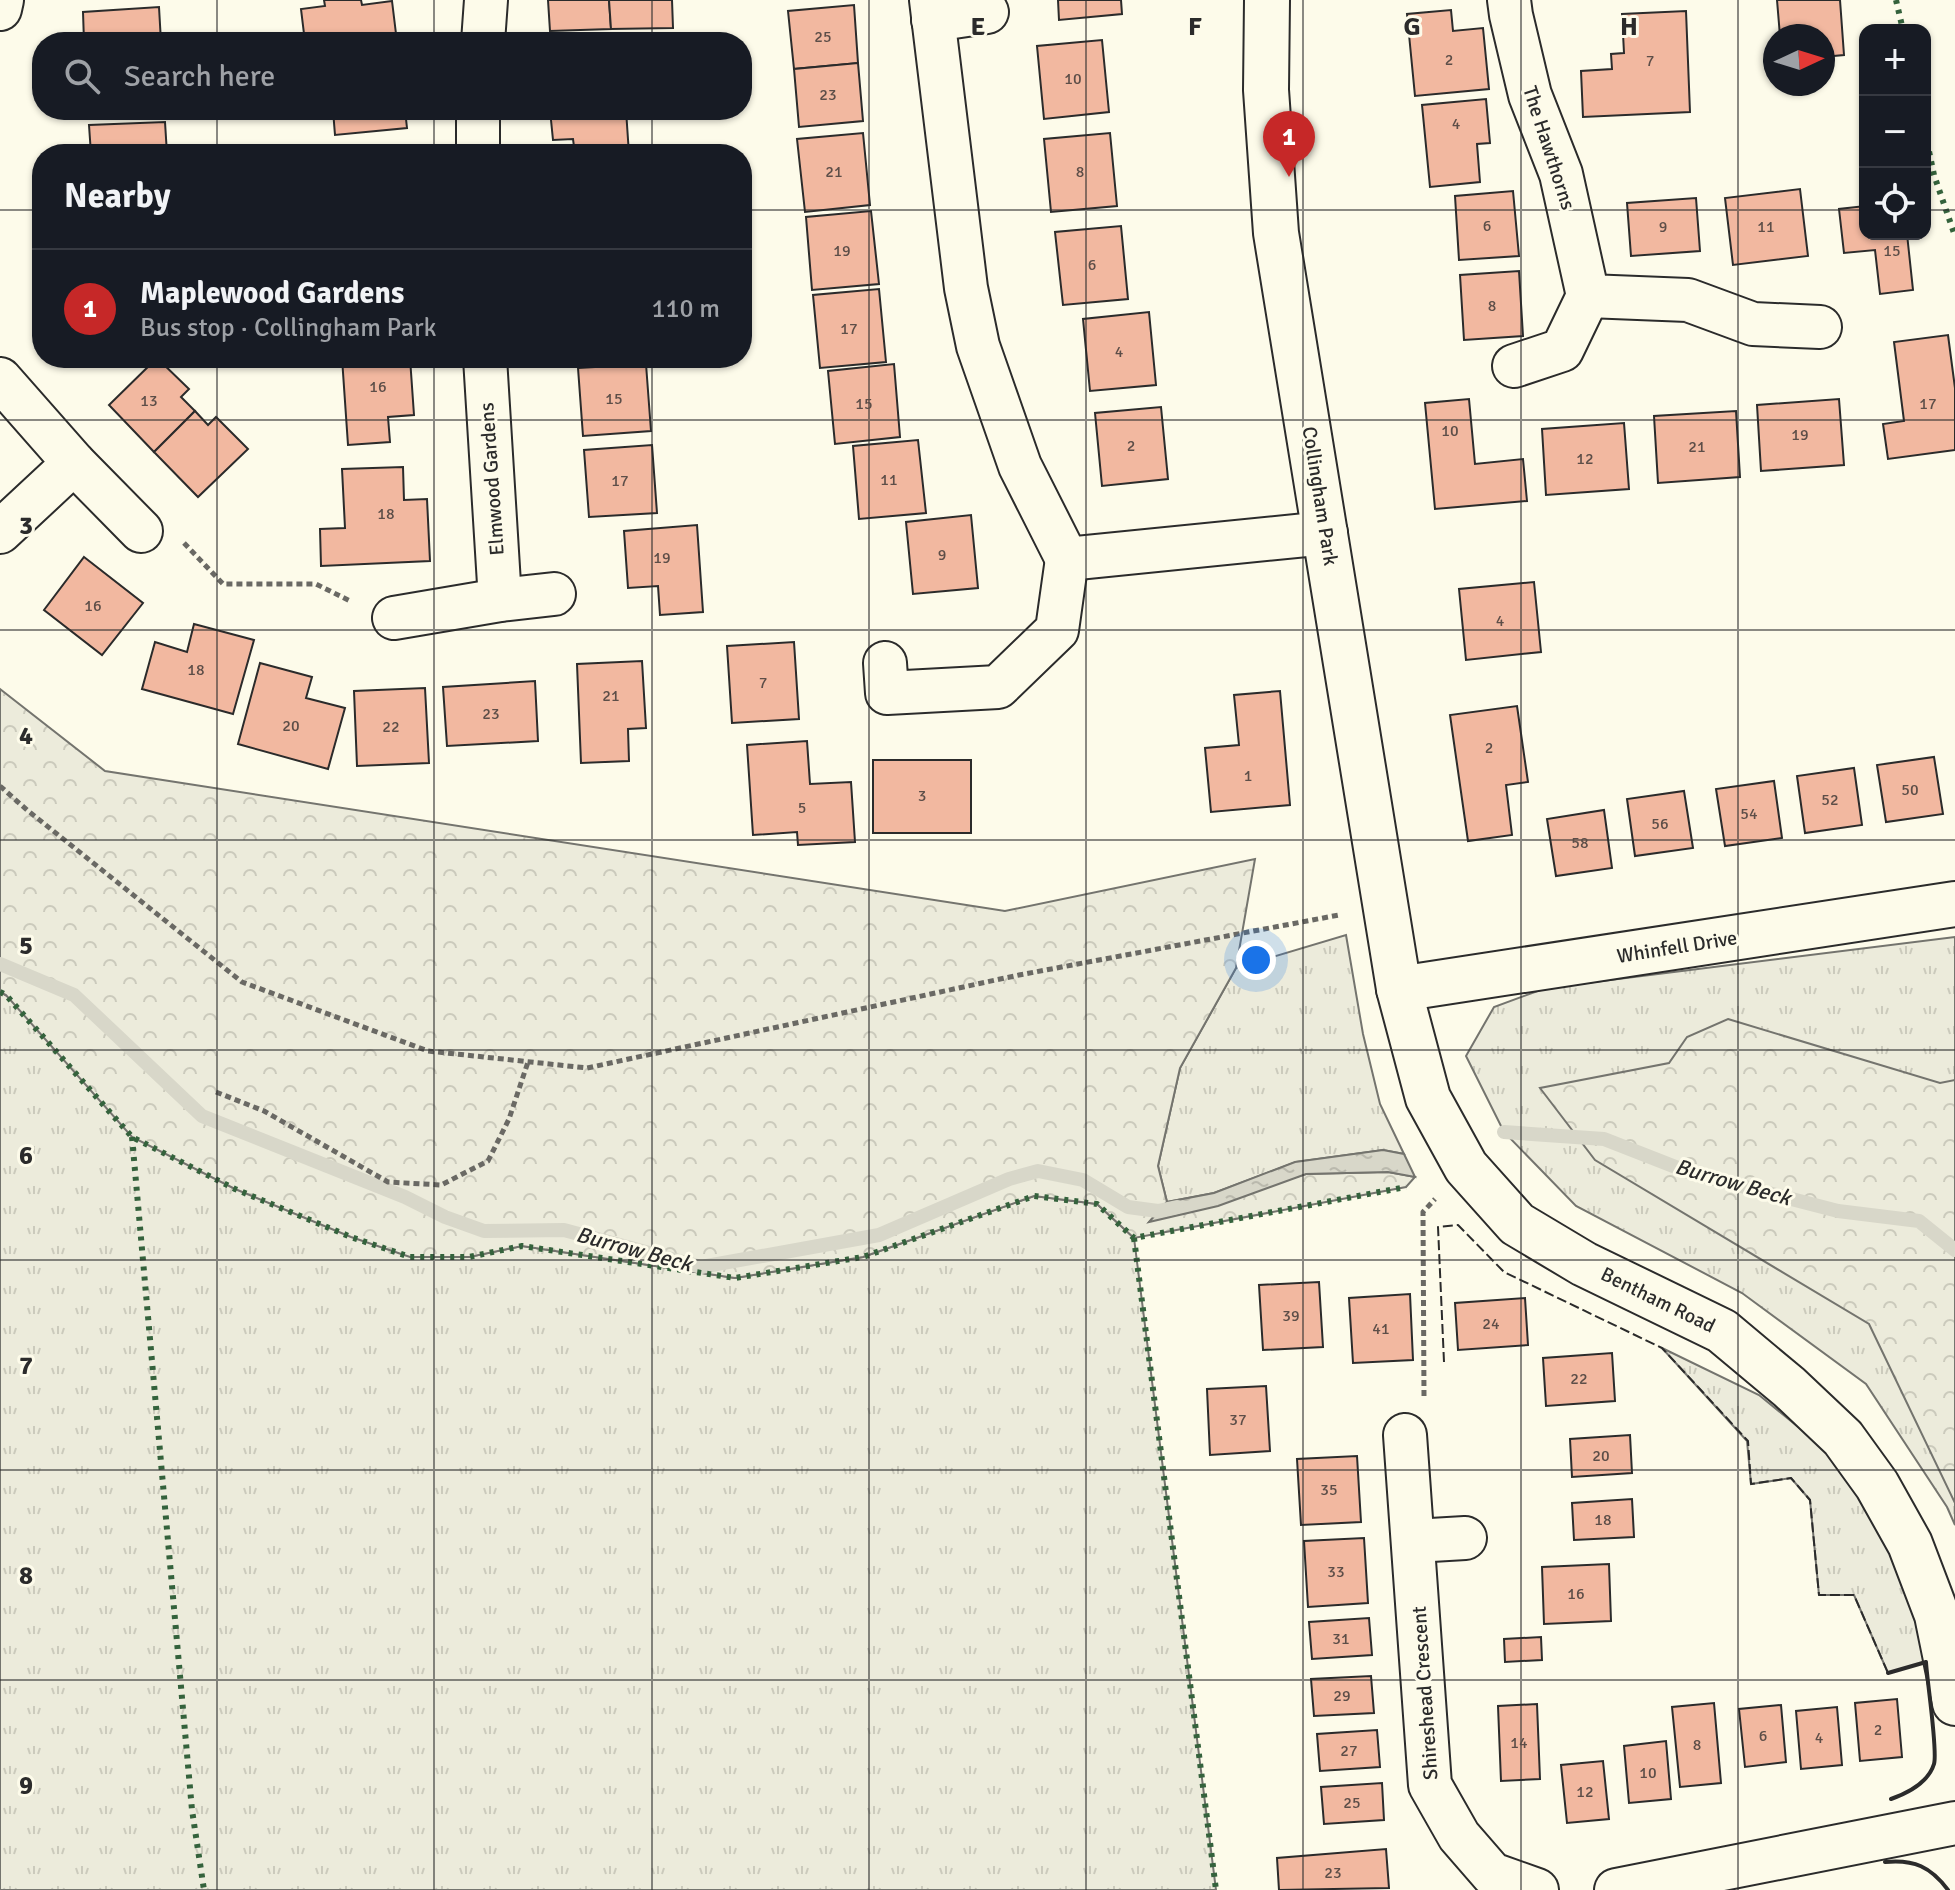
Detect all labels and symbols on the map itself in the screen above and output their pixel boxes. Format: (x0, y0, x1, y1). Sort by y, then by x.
text: E (971, 11, 985, 43)
text: F (1188, 11, 1202, 43)
text: G (1403, 11, 1421, 43)
text: H (1620, 11, 1638, 43)
north arrow (1763, 24, 1835, 96)
house number: 25 (814, 27, 832, 47)
house number: 2 (1445, 50, 1453, 70)
house number: 7 (1646, 51, 1654, 71)
house number: 10 (1064, 69, 1082, 89)
street label: The Hawthorns (1517, 83, 1581, 213)
house number: 23 (819, 85, 837, 105)
pin: 1 (1263, 111, 1315, 177)
house number: 4 (1452, 114, 1461, 134)
house number: 21 (825, 162, 843, 182)
house number: 8 (1076, 162, 1084, 182)
house number: 6 (1483, 216, 1491, 236)
house number: 9 (1659, 217, 1667, 237)
house number: 11 (1757, 217, 1775, 237)
house number: 19 (833, 241, 851, 261)
house number: 15 (1883, 241, 1901, 261)
house number: 6 (1088, 255, 1096, 275)
house number: 8 (1488, 296, 1496, 316)
house number: 17 (840, 319, 858, 339)
house number: 4 (1115, 342, 1124, 362)
house number: 16 (369, 377, 387, 397)
house number: 15 (605, 389, 623, 409)
house number: 13 (140, 391, 158, 411)
house number: 15 (855, 394, 873, 414)
house number: 17 (1919, 394, 1937, 414)
street label: Elmwood Gardens (474, 401, 510, 556)
house number: 10 (1441, 421, 1459, 441)
street label: Collingham Park (1297, 425, 1343, 567)
house number: 19 (1791, 425, 1809, 445)
house number: 2 (1127, 436, 1135, 456)
house number: 21 (1688, 437, 1706, 457)
house number: 12 (1576, 449, 1594, 469)
house number: 11 (880, 470, 898, 490)
house number: 17 (611, 471, 629, 491)
house number: 18 (377, 504, 395, 524)
text: 3 (19, 510, 33, 542)
house number: 9 (938, 545, 946, 565)
house number: 19 (653, 548, 671, 568)
house number: 16 (84, 596, 102, 616)
house number: 4 (1496, 611, 1505, 631)
house number: 18 (187, 660, 205, 680)
house number: 7 (759, 673, 767, 693)
house number: 21 (602, 686, 620, 706)
house number: 23 (482, 704, 500, 724)
house number: 20 (282, 716, 300, 736)
house number: 22 (382, 717, 400, 737)
text: 4 (19, 720, 33, 752)
house number: 2 (1485, 738, 1493, 758)
house number: 1 (1244, 766, 1252, 786)
house number: 50 (1901, 780, 1919, 800)
house number: 3 (918, 786, 926, 806)
house number: 52 (1821, 790, 1839, 810)
house number: 5 (798, 798, 806, 818)
house number: 54 (1740, 804, 1758, 824)
house number: 56 (1651, 814, 1669, 834)
house number: 58 (1571, 833, 1589, 853)
street label: Whinfell Drive (1615, 925, 1739, 969)
text: 5 (19, 930, 33, 962)
your location (1236, 940, 1276, 980)
text: 6 (19, 1140, 33, 1172)
water label: Burrow Beck (1672, 1153, 1796, 1212)
water label: Burrow Beck (573, 1221, 697, 1278)
street label: Bentham Road (1597, 1262, 1719, 1338)
house number: 39 (1282, 1306, 1300, 1326)
house number: 24 (1482, 1314, 1500, 1334)
house number: 41 (1372, 1319, 1390, 1339)
text: 7 (19, 1350, 33, 1382)
house number: 22 (1570, 1369, 1588, 1389)
house number: 37 (1229, 1410, 1247, 1430)
house number: 20 (1592, 1446, 1610, 1466)
house number: 35 (1320, 1480, 1338, 1500)
house number: 18 (1594, 1510, 1612, 1530)
text: 8 (19, 1560, 33, 1592)
house number: 33 (1327, 1562, 1345, 1582)
house number: 16 (1567, 1584, 1585, 1604)
street label: Shireshead Crescent (1406, 1605, 1444, 1781)
house number: 31 (1332, 1629, 1350, 1649)
house number: 29 (1333, 1686, 1351, 1706)
house number: 2 (1874, 1720, 1882, 1740)
house number: 6 (1759, 1726, 1767, 1746)
house number: 4 (1815, 1728, 1824, 1748)
house number: 14 (1510, 1733, 1528, 1753)
house number: 8 (1693, 1735, 1701, 1755)
house number: 27 (1340, 1741, 1358, 1761)
house number: 10 (1639, 1763, 1657, 1783)
text: 9 (19, 1770, 33, 1802)
house number: 12 (1576, 1782, 1594, 1802)
house number: 25 (1343, 1793, 1361, 1813)
house number: 23 (1324, 1863, 1342, 1883)

